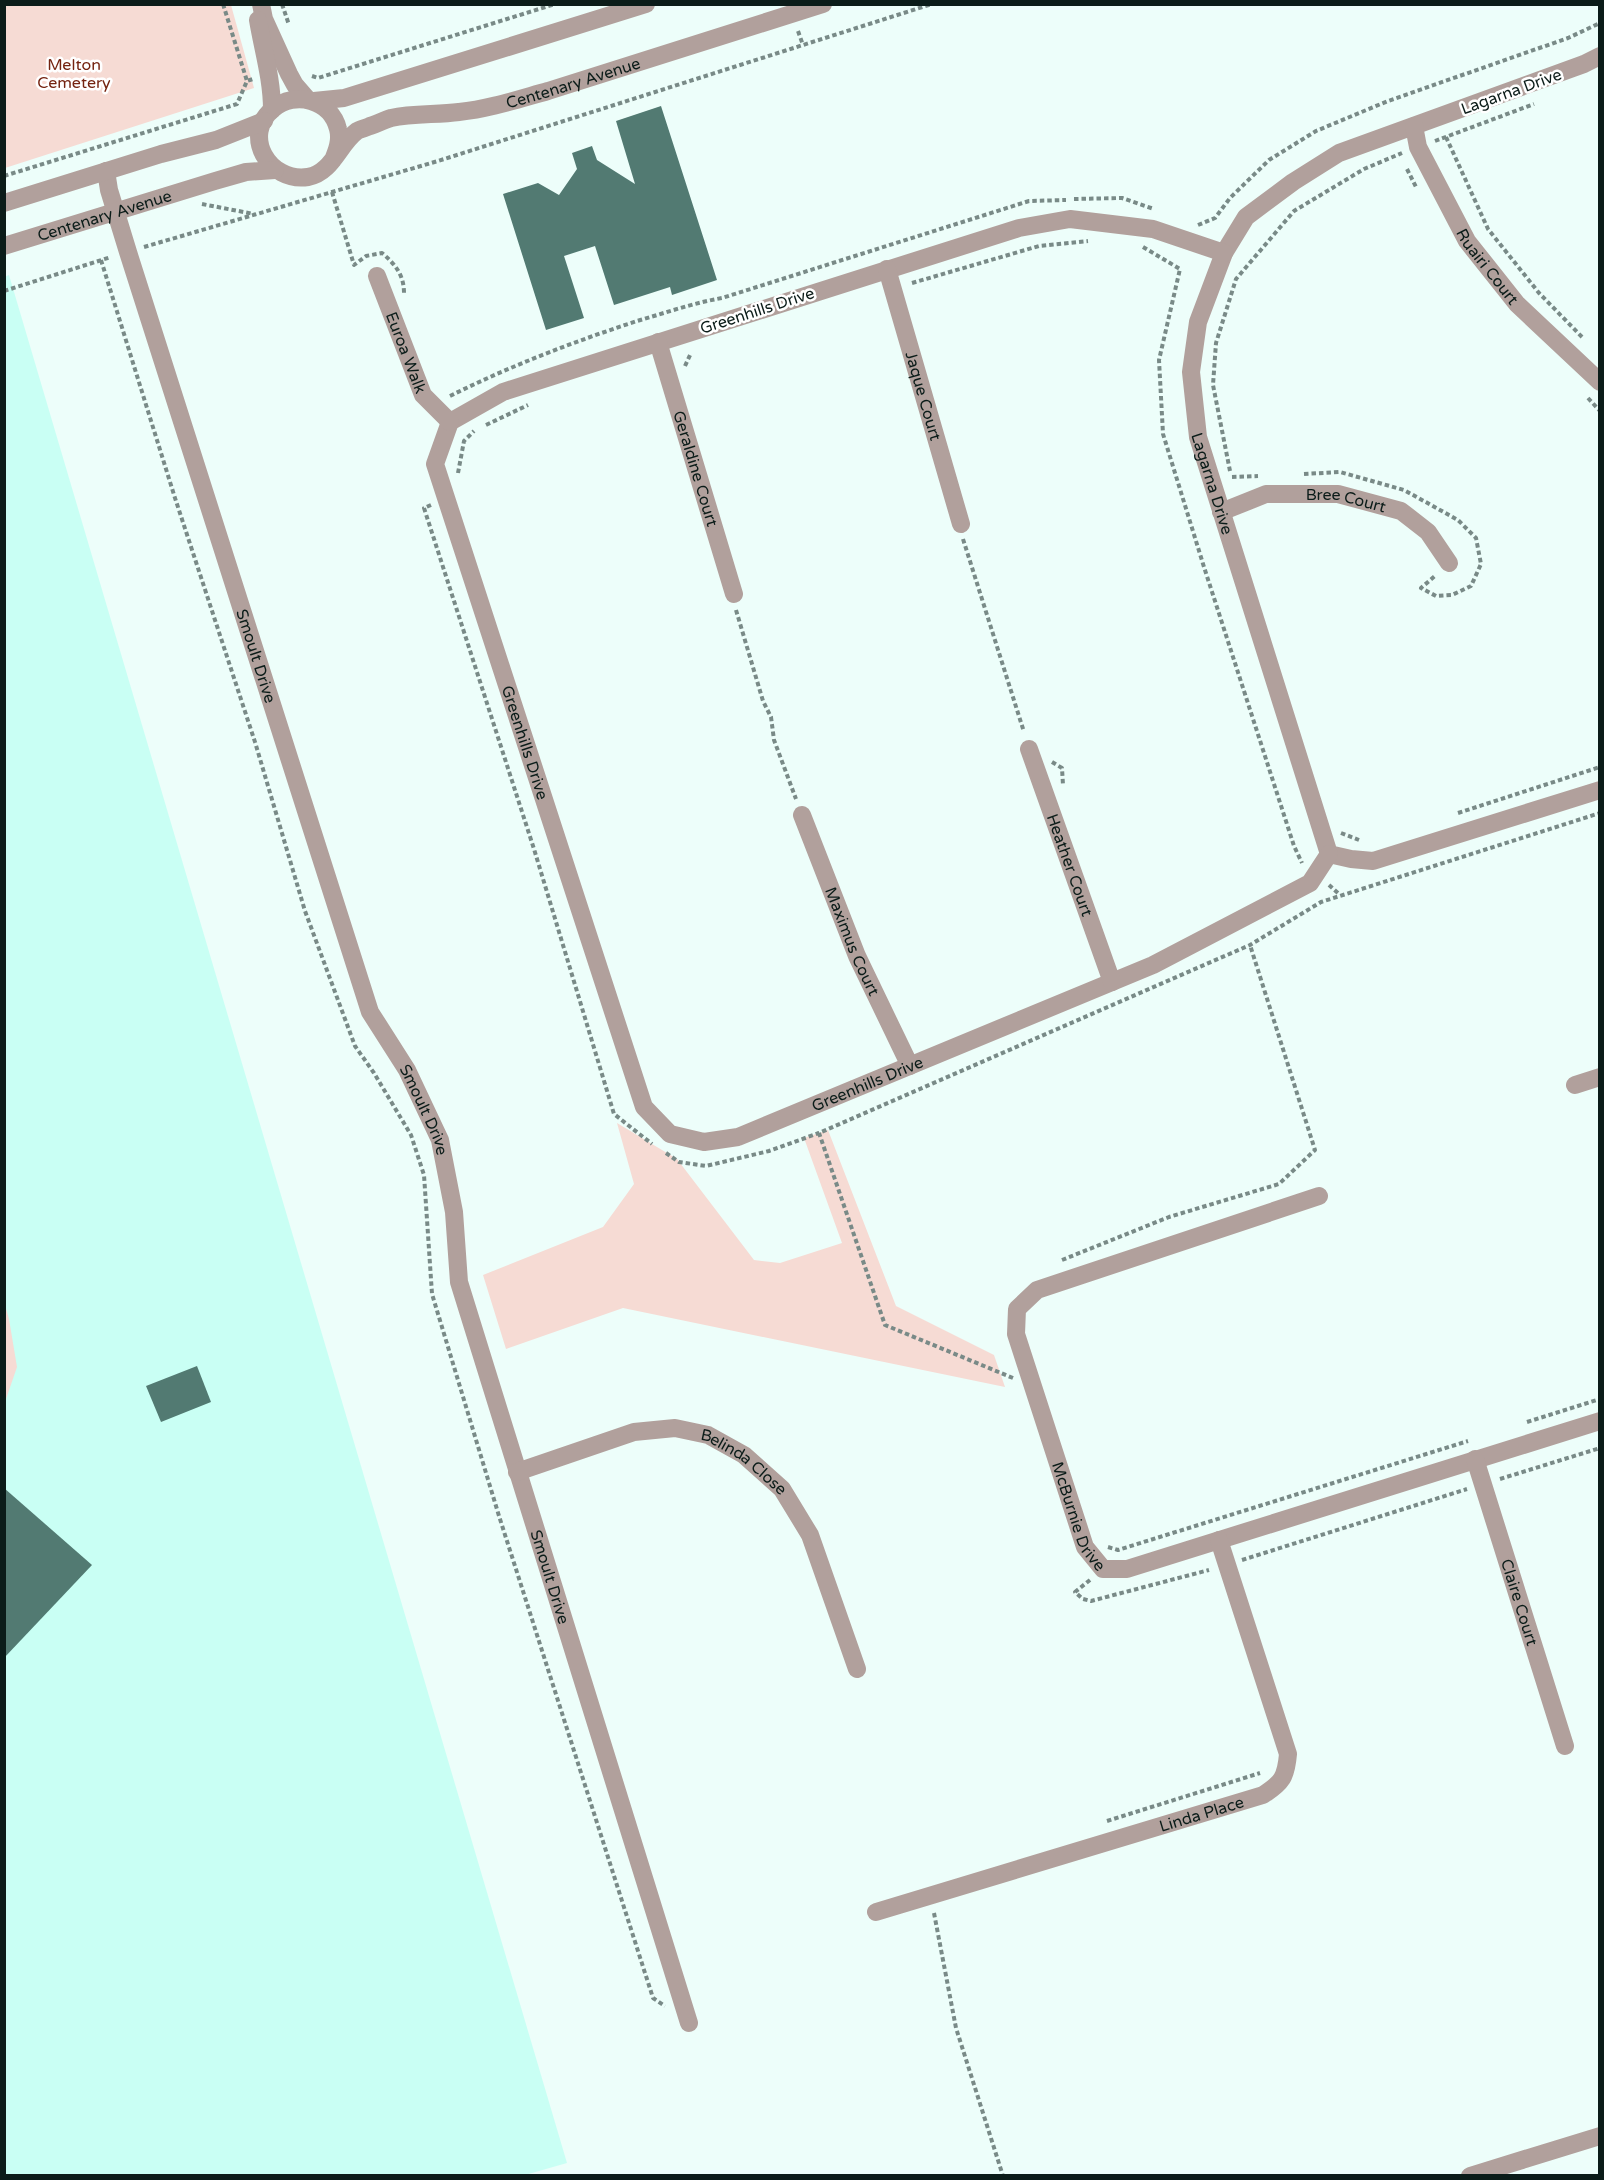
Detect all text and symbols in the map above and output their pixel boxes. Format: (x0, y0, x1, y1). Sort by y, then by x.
street label: Centenary Avenue (504, 53, 643, 113)
park label: Melton Cemetery (37, 55, 111, 93)
street label: Lagarna Drive (1458, 64, 1564, 119)
street label: Centenary Avenue (35, 186, 174, 246)
street label: Ruairi Court (1451, 225, 1523, 309)
street label: Greenhills Drive (698, 283, 817, 339)
street label: Euroa Walk (381, 309, 431, 397)
street label: Jaque Court (900, 349, 945, 443)
street label: Geraldine Court (668, 408, 722, 529)
street label: Lagarna Drive (1186, 430, 1237, 537)
street label: Bree Court (1306, 485, 1388, 517)
street label: Smoult Drive (231, 607, 280, 706)
street label: Greenhills Drive (497, 683, 552, 802)
street label: Heather Court (1042, 811, 1097, 919)
street label: Maximus Court (820, 884, 884, 999)
street label: Greenhills Drive (809, 1052, 926, 1116)
street label: Smoult Drive (395, 1061, 452, 1157)
street label: Belinda Close (699, 1425, 791, 1500)
street label: McBurnie Drive (1047, 1459, 1110, 1575)
street label: Smoult Drive (526, 1527, 574, 1627)
street label: Claire Court (1496, 1557, 1542, 1648)
street label: Linda Place (1157, 1792, 1246, 1837)

